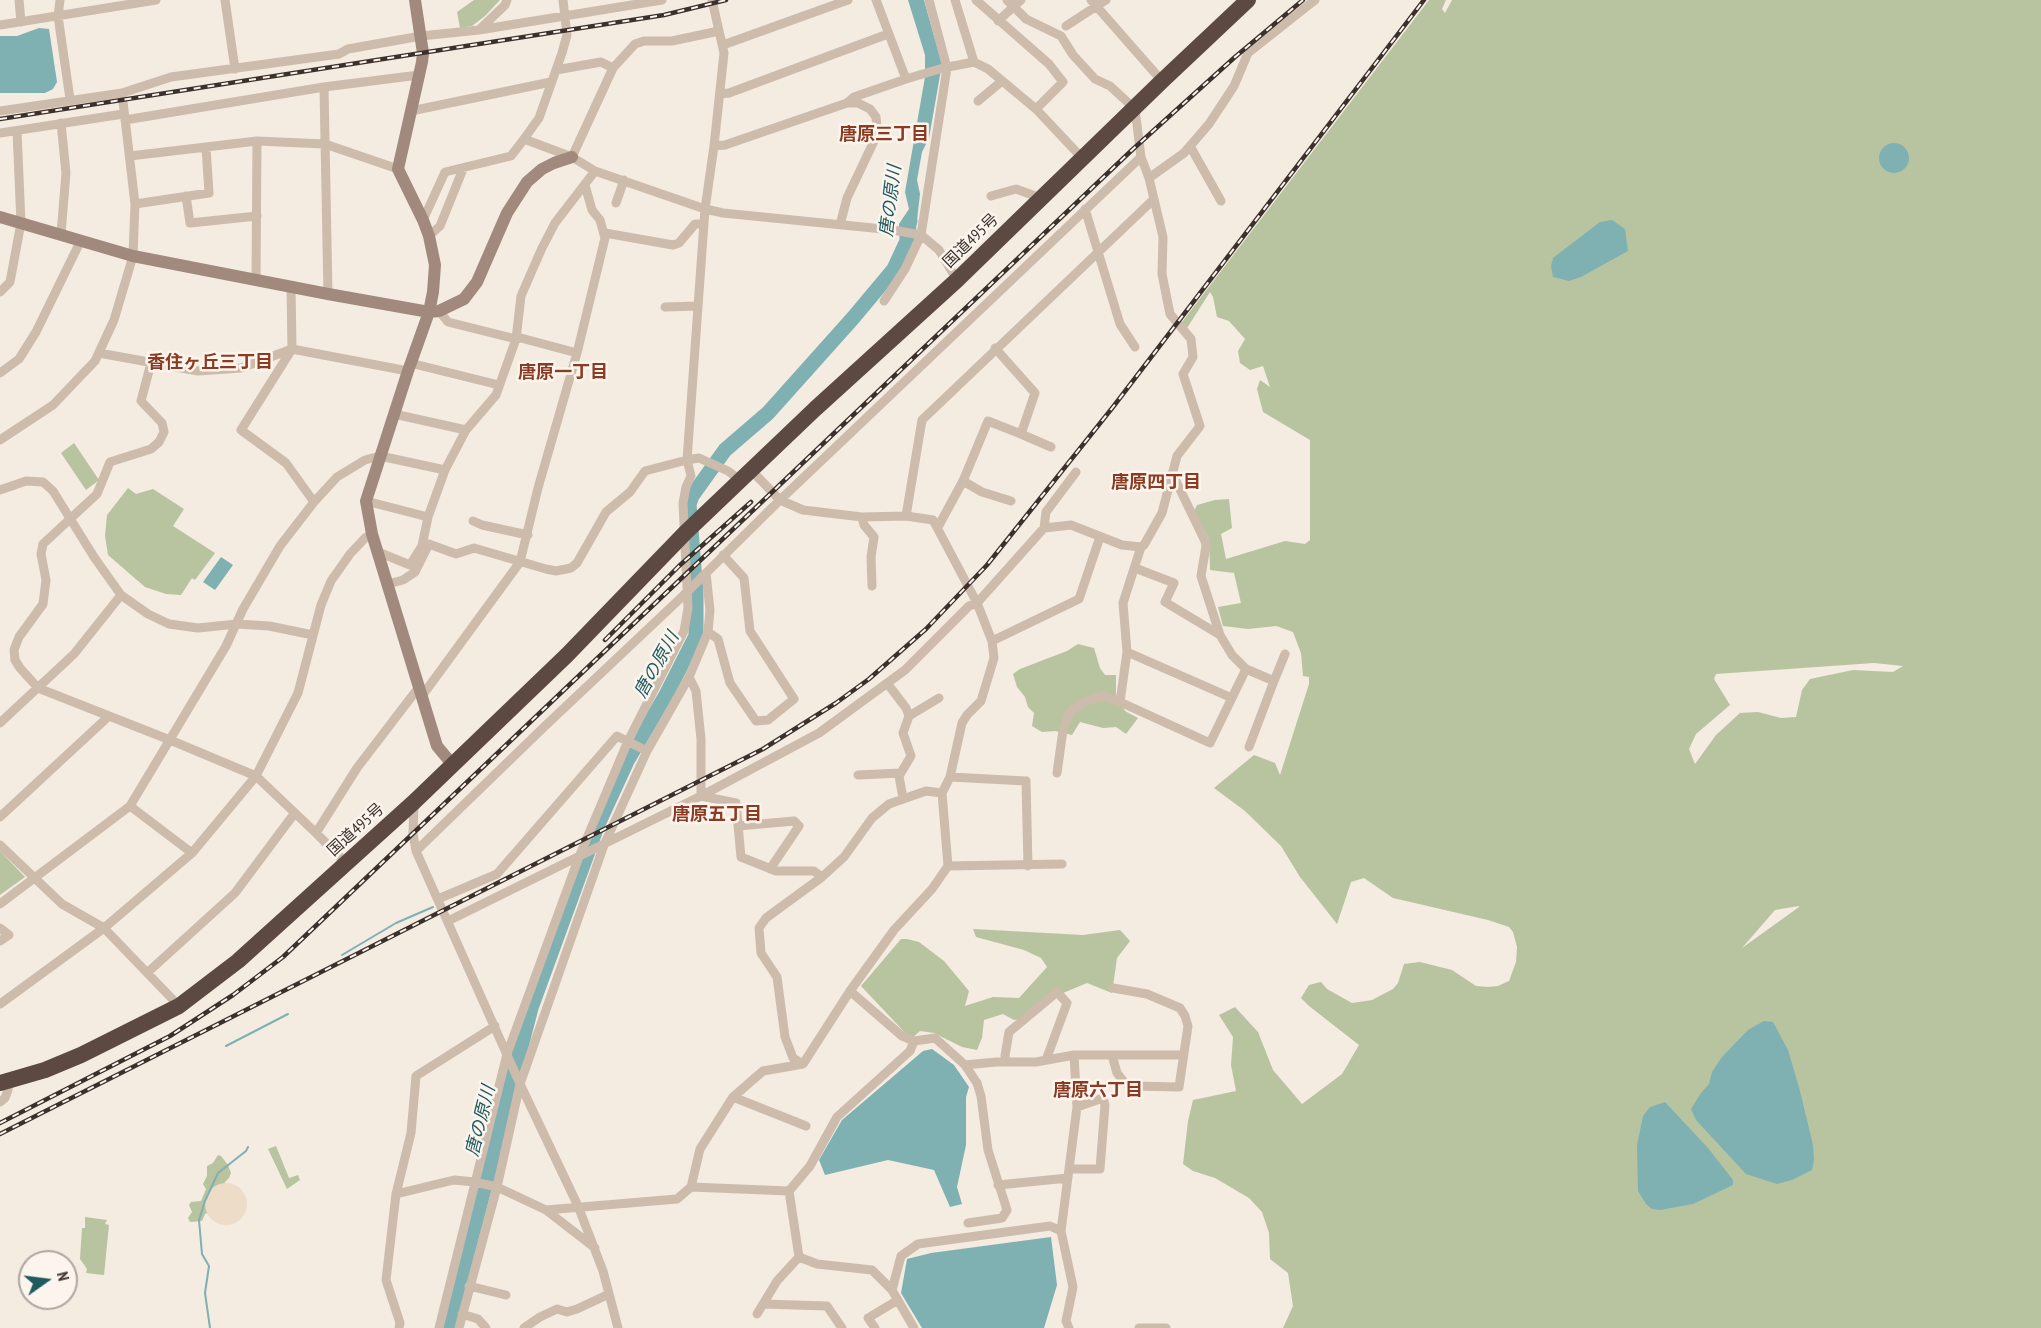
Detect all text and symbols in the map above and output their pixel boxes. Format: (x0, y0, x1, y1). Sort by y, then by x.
district label: 唐原三丁目 (839, 124, 929, 146)
water label: 唐の原川 (876, 164, 906, 238)
street label: 国道495号 (939, 210, 1003, 272)
district label: 香住ヶ丘三丁目 (147, 352, 273, 374)
district label: 唐原一丁目 (518, 362, 608, 384)
district label: 唐原四丁目 (1111, 472, 1201, 494)
water label: 唐の原川 (630, 628, 684, 702)
street label: 国道495号 (324, 800, 388, 860)
district label: 唐原五丁目 (672, 804, 762, 826)
district label: 唐原六丁目 (1053, 1080, 1143, 1102)
water label: 唐の原川 (462, 1083, 500, 1159)
north arrow (18, 1250, 78, 1310)
text: N (53, 1270, 74, 1283)

